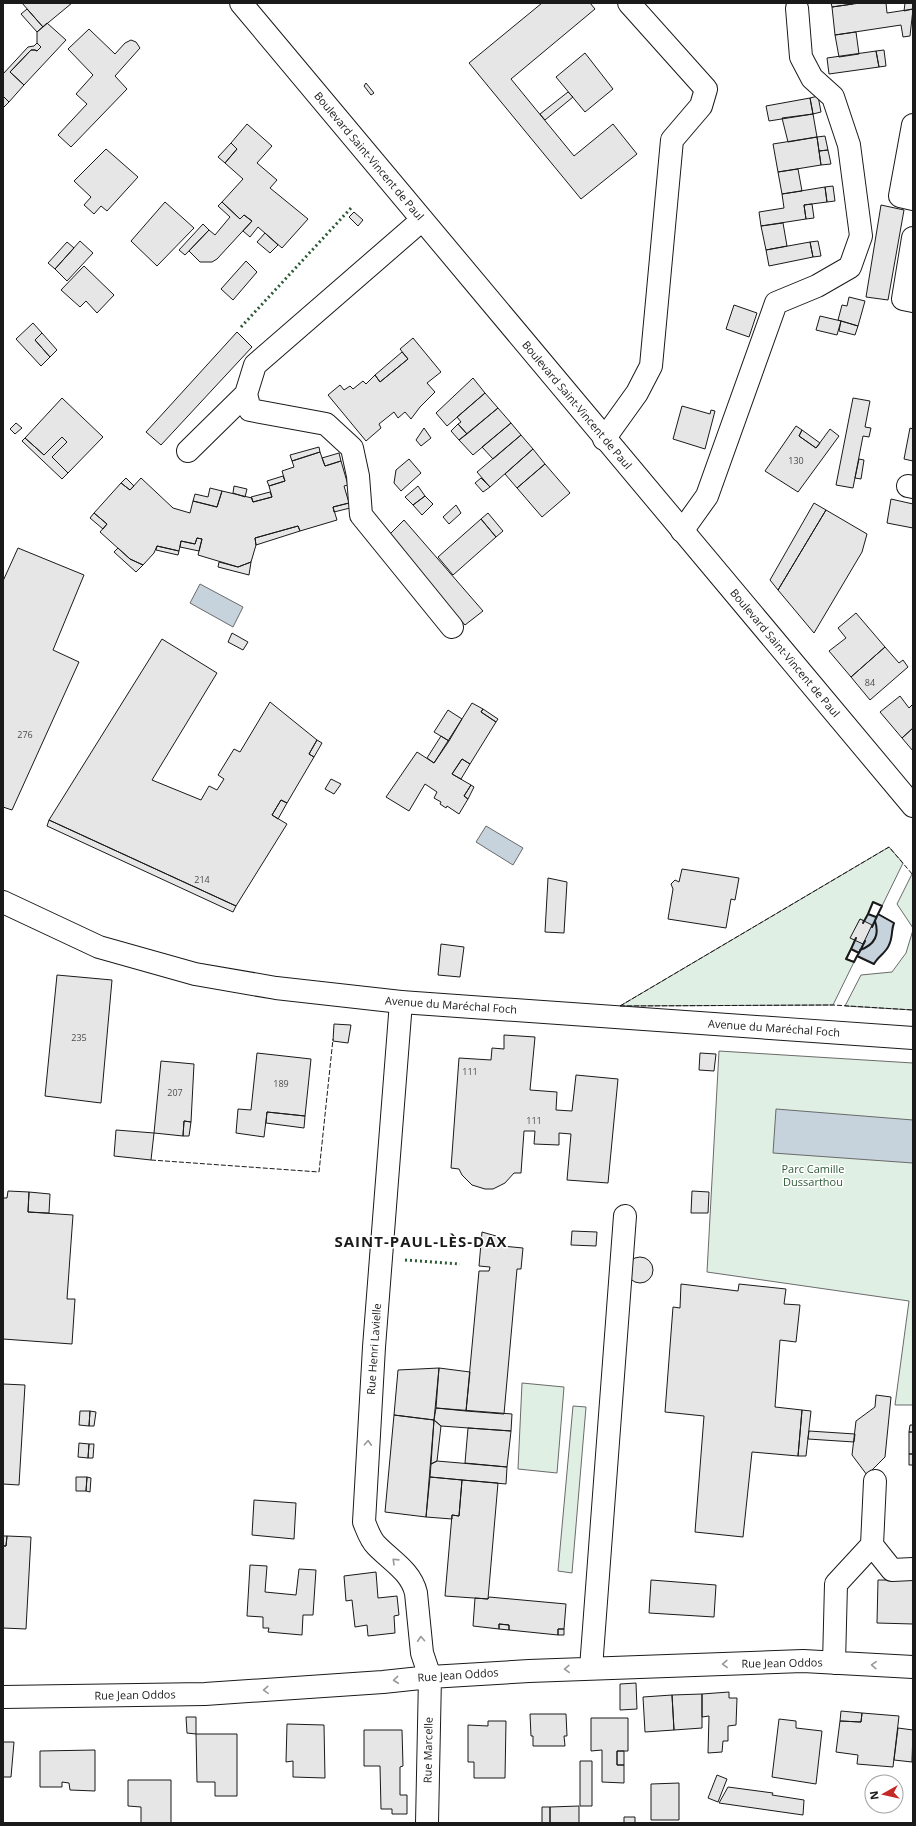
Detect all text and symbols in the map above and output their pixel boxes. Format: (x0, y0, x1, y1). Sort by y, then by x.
street label: Boulevard Saint-Vincent de Paul (311, 88, 428, 223)
street label: Boulevard Saint-Vincent de Paul (519, 337, 636, 472)
house number: 130 (788, 454, 804, 467)
street label: Boulevard Saint-Vincent de Paul (727, 585, 844, 720)
house number: 84 (865, 676, 875, 689)
house number: 276 (17, 728, 33, 741)
house number: 214 (194, 873, 210, 886)
street label: Avenue du Maréchal Foch (385, 992, 518, 1017)
street label: Avenue du Maréchal Foch (708, 1015, 841, 1040)
house number: 235 (71, 1031, 87, 1044)
house number: 111 (462, 1065, 478, 1078)
house number: 189 (273, 1077, 289, 1090)
house number: 207 (167, 1086, 183, 1099)
house number: 111 (526, 1114, 542, 1127)
park label: Parc Camille Dussarthou (781, 1161, 845, 1189)
district label: SAINT-PAUL-LÈS-DAX (334, 1231, 508, 1251)
street label: Rue Henri Lavielle (363, 1303, 384, 1395)
one-way arrow (364, 1440, 373, 1446)
one-way arrow (392, 1559, 399, 1566)
one-way arrow (416, 1636, 425, 1642)
street label: Rue Jean Oddos (741, 1654, 823, 1671)
one-way arrow (722, 1660, 728, 1668)
one-way arrow (871, 1660, 877, 1669)
street label: Rue Jean Oddos (417, 1664, 499, 1685)
one-way arrow (564, 1665, 570, 1673)
one-way arrow (393, 1676, 399, 1685)
street label: Rue Jean Oddos (94, 1686, 176, 1703)
one-way arrow (263, 1686, 269, 1695)
street label: Rue Marcelle (419, 1717, 436, 1783)
north arrow (864, 1774, 904, 1814)
text: N (866, 1790, 882, 1801)

